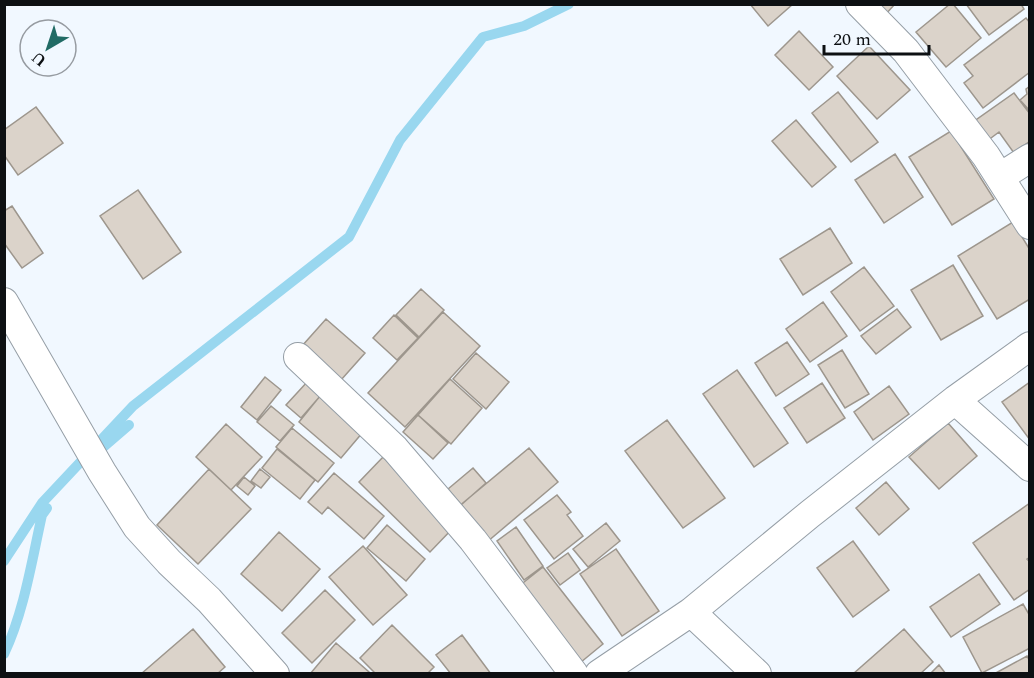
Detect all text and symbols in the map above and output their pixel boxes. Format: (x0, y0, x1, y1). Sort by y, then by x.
north arrow (18, 18, 78, 78)
scale bar (824, 18, 929, 56)
text: 20 m (833, 26, 871, 53)
text: U (26, 45, 52, 72)

